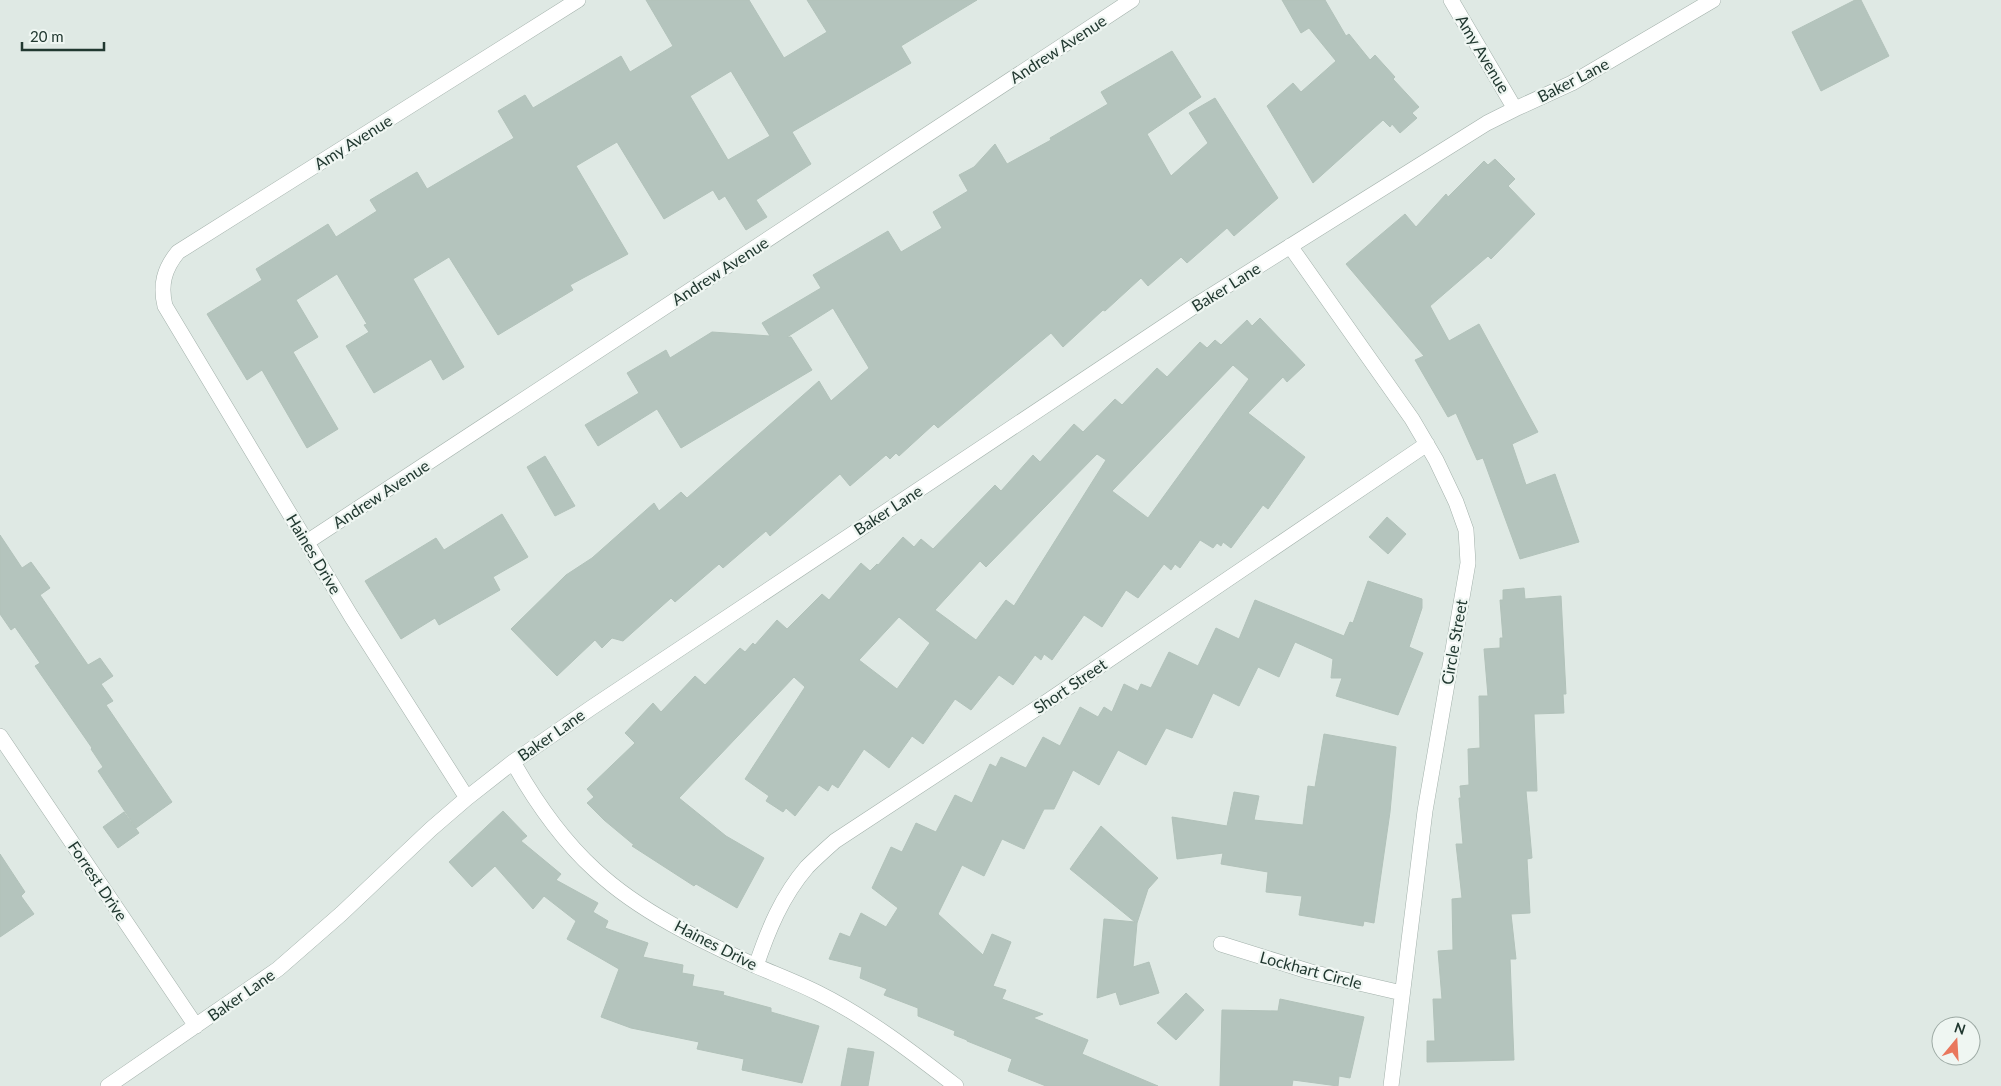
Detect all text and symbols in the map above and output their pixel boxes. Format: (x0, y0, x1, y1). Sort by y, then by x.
street label: Andrew Avenue (1006, 10, 1110, 87)
street label: Amy Avenue (1453, 11, 1514, 96)
scale bar (22, 20, 105, 52)
text: 20 m (30, 27, 64, 45)
street label: Baker Lane (1534, 54, 1612, 106)
street label: Amy Avenue (310, 110, 395, 173)
street label: Andrew Avenue (668, 232, 772, 309)
street label: Baker Lane (1188, 258, 1264, 315)
street label: Andrew Avenue (329, 455, 433, 532)
street label: Baker Lane (850, 481, 925, 539)
street label: Haines Drive (283, 510, 346, 597)
street label: Circle Street (1437, 598, 1470, 686)
street label: Short Street (1029, 654, 1110, 717)
street label: Baker Lane (514, 705, 588, 765)
street label: Forrest Drive (65, 837, 132, 924)
street label: Haines Drive (672, 916, 761, 974)
street label: Lockhart Circle (1258, 947, 1364, 992)
street label: Baker Lane (204, 965, 278, 1025)
north arrow (1931, 1016, 1981, 1066)
text: N (1952, 1018, 1968, 1038)

